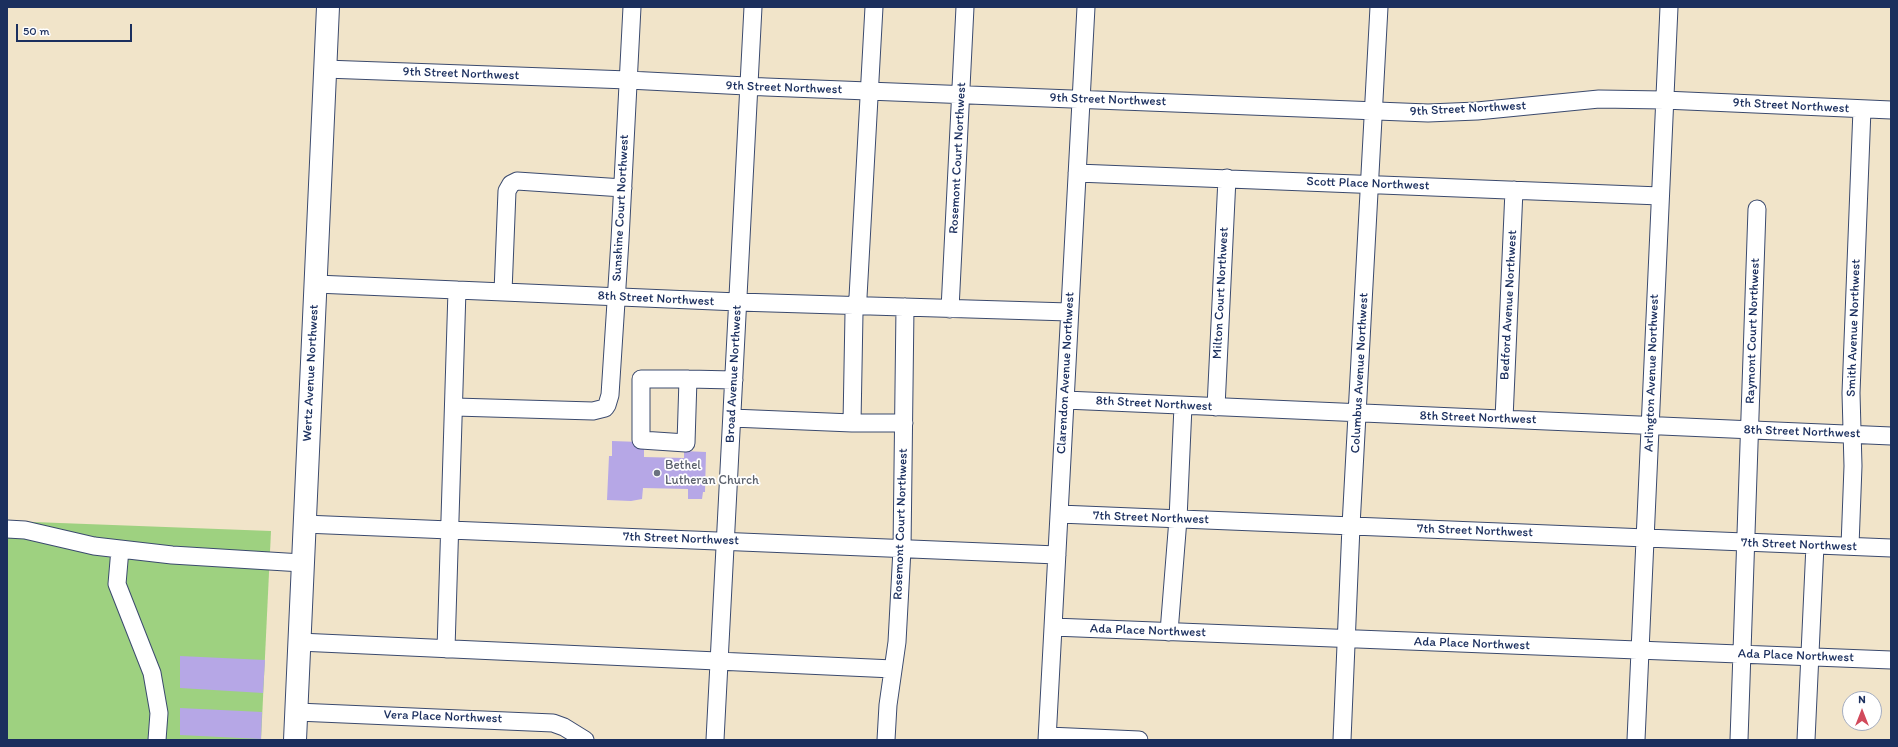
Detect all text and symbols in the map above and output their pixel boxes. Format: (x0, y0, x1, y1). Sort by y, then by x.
scale bar (18, 16, 134, 42)
text: 50 m (23, 24, 49, 38)
street label: 9th Street Northwest (402, 64, 520, 84)
street label: 9th Street Northwest (725, 78, 843, 98)
street label: Rosemont Court Northwest (946, 82, 970, 234)
street label: 9th Street Northwest (1049, 90, 1167, 110)
street label: 9th Street Northwest (1732, 95, 1850, 117)
street label: 9th Street Northwest (1409, 98, 1527, 120)
street label: Sunshine Court Northwest (609, 134, 633, 282)
street label: Scott Place Northwest (1306, 174, 1430, 194)
street label: Milton Court Northwest (1210, 227, 1232, 359)
street label: Bedford Avenue Northwest (1497, 230, 1521, 380)
street label: Raymont Court Northwest (1743, 258, 1763, 404)
street label: Smith Avenue Northwest (1844, 259, 1864, 397)
street label: 8th Street Northwest (597, 288, 715, 310)
street label: Clarendon Avenue Northwest (1054, 291, 1078, 455)
street label: Columbus Avenue Northwest (1348, 292, 1372, 454)
street label: Arlington Avenue Northwest (1641, 294, 1663, 452)
street label: Wertz Avenue Northwest (300, 304, 322, 442)
street label: Broad Avenue Northwest (723, 305, 745, 443)
street label: 8th Street Northwest (1095, 393, 1213, 415)
street label: 8th Street Northwest (1419, 408, 1537, 428)
street label: 8th Street Northwest (1743, 422, 1861, 442)
street label: Rosemont Court Northwest (891, 448, 911, 600)
place label: Bethel Lutheran Church (665, 458, 759, 489)
marker: Bethel Lutheran Church (652, 468, 662, 478)
street label: 7th Street Northwest (1093, 508, 1209, 528)
street label: 7th Street Northwest (1417, 521, 1533, 541)
street label: 7th Street Northwest (623, 529, 739, 549)
street label: 7th Street Northwest (1741, 535, 1857, 555)
street label: Ada Place Northwest (1090, 621, 1206, 641)
street label: Ada Place Northwest (1414, 634, 1530, 654)
street label: Ada Place Northwest (1738, 646, 1854, 666)
north arrow (1842, 691, 1882, 731)
text: N (1858, 693, 1866, 706)
street label: Vera Place Northwest (383, 707, 503, 727)

